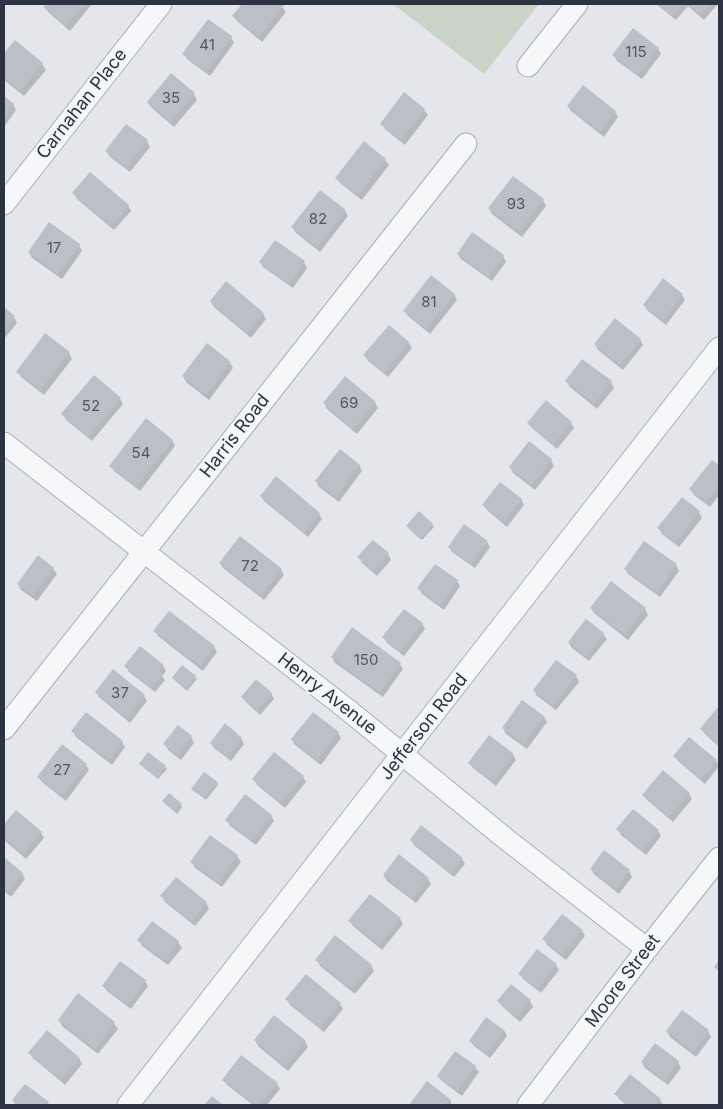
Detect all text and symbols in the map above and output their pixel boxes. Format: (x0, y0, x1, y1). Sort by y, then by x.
house number: 41 (199, 36, 215, 54)
house number: 115 (625, 43, 647, 61)
street label: Carnahan Place (32, 44, 132, 164)
house number: 35 (162, 89, 180, 107)
house number: 93 (507, 195, 525, 213)
house number: 82 (309, 210, 327, 228)
house number: 17 (47, 239, 61, 257)
house number: 81 (421, 293, 437, 311)
street label: Harris Road (196, 390, 274, 482)
house number: 69 (340, 394, 358, 412)
house number: 52 (82, 397, 100, 415)
house number: 54 (132, 444, 150, 462)
house number: 72 (241, 557, 259, 575)
street label: Henry Avenue (273, 649, 381, 739)
house number: 150 (354, 651, 378, 669)
street label: Jefferson Road (376, 669, 472, 785)
house number: 37 (111, 684, 129, 702)
house number: 27 (53, 761, 71, 779)
street label: Moore Street (581, 930, 665, 1032)

